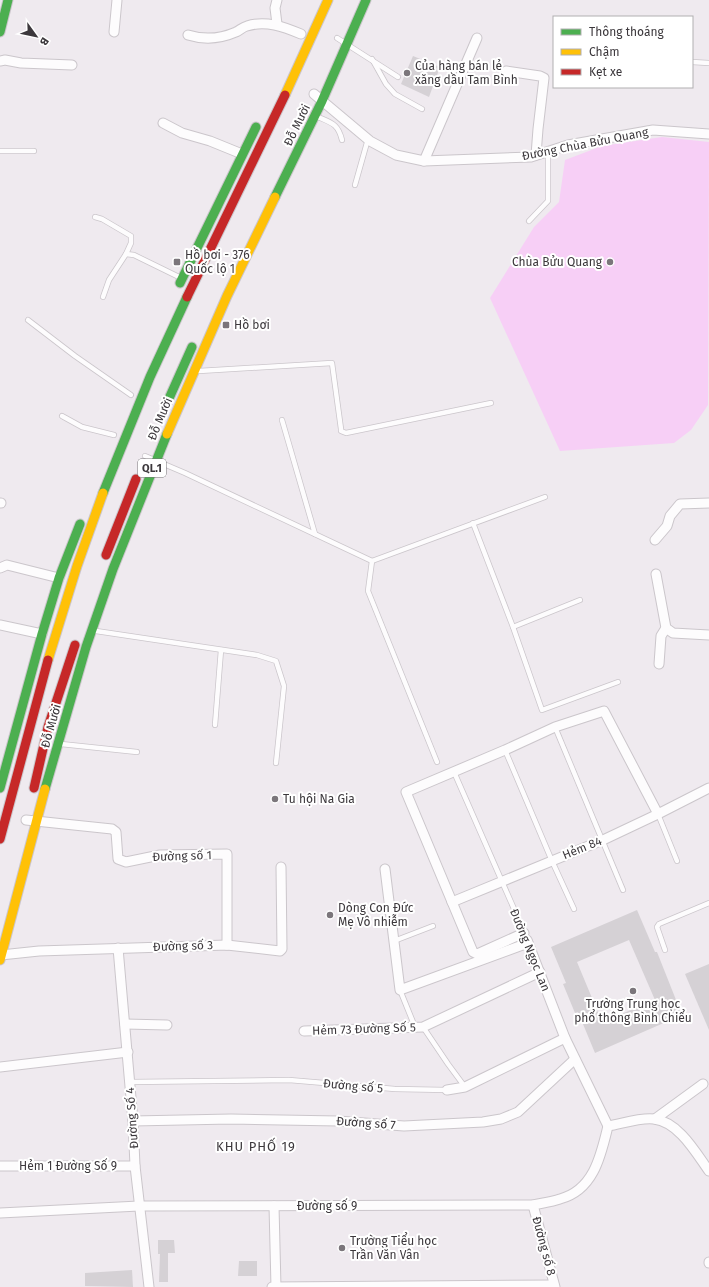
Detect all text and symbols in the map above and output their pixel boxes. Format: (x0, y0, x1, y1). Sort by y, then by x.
north arrow (16, 16, 56, 56)
legend (553, 16, 693, 88)
text: Thông thoáng (589, 25, 665, 39)
text: B (37, 35, 51, 48)
text: Chậm (589, 45, 619, 59)
place label: Của hàng bán lẻ xăng dầu Tam Bình (415, 59, 518, 87)
text: Kẹt xe (589, 65, 622, 79)
marker: Của hàng bán lẻ xăng dầu Tam Bình (402, 68, 412, 78)
street label: Đỗ Mười (280, 101, 313, 148)
street label: Đường Chùa Bửu Quang (521, 125, 650, 163)
place label: Hồ bơi - 376 Quốc lộ 1 (185, 247, 250, 276)
place label: Chùa Bửu Quang (512, 255, 603, 269)
marker: Hồ bơi - 376 Quốc lộ 1 (172, 257, 182, 267)
marker: Chùa Bửu Quang (605, 257, 615, 267)
place label: Hồ bơi (234, 317, 270, 332)
marker: Hồ bơi (221, 320, 231, 330)
street label: Đỗ Mười (144, 395, 175, 442)
road number: QL.1 (138, 459, 166, 477)
street label: Đỗ Mười (37, 702, 64, 750)
place label: Tu hội Na Gia (283, 792, 355, 806)
marker: Tu hội Na Gia (270, 794, 280, 804)
street label: Hẻm 84 (560, 834, 604, 862)
street label: Đường số 1 (152, 847, 212, 864)
place label: Dòng Con Đức Mẹ Vô nhiễm (338, 901, 414, 929)
street label: Đường Ngọc Lan (507, 907, 553, 993)
marker: Dòng Con Đức Mẹ Vô nhiễm (325, 910, 335, 920)
street label: Đường số 3 (153, 937, 213, 954)
marker: Trường Trung học phổ thông Bình Chiểu (628, 986, 638, 996)
place label: Trường Trung học phổ thông Bình Chiểu (574, 997, 692, 1025)
street label: Hẻm 73 Đường Số 5 (312, 1019, 416, 1038)
street label: Đường số 5 (322, 1075, 384, 1096)
street label: Đường Số 4 (122, 1086, 141, 1149)
street label: Đường số 7 (336, 1113, 396, 1132)
district label: KHU PHỐ 19 (216, 1137, 296, 1154)
street label: Hẻm 1 Đường Số 9 (19, 1158, 117, 1173)
street label: Đường số 9 (297, 1198, 357, 1213)
street label: Đường số 8 (529, 1215, 560, 1278)
place label: Trường Tiểu học Trần Văn Vân (350, 1232, 437, 1262)
marker: Trường Tiểu học Trần Văn Vân (337, 1243, 347, 1253)

